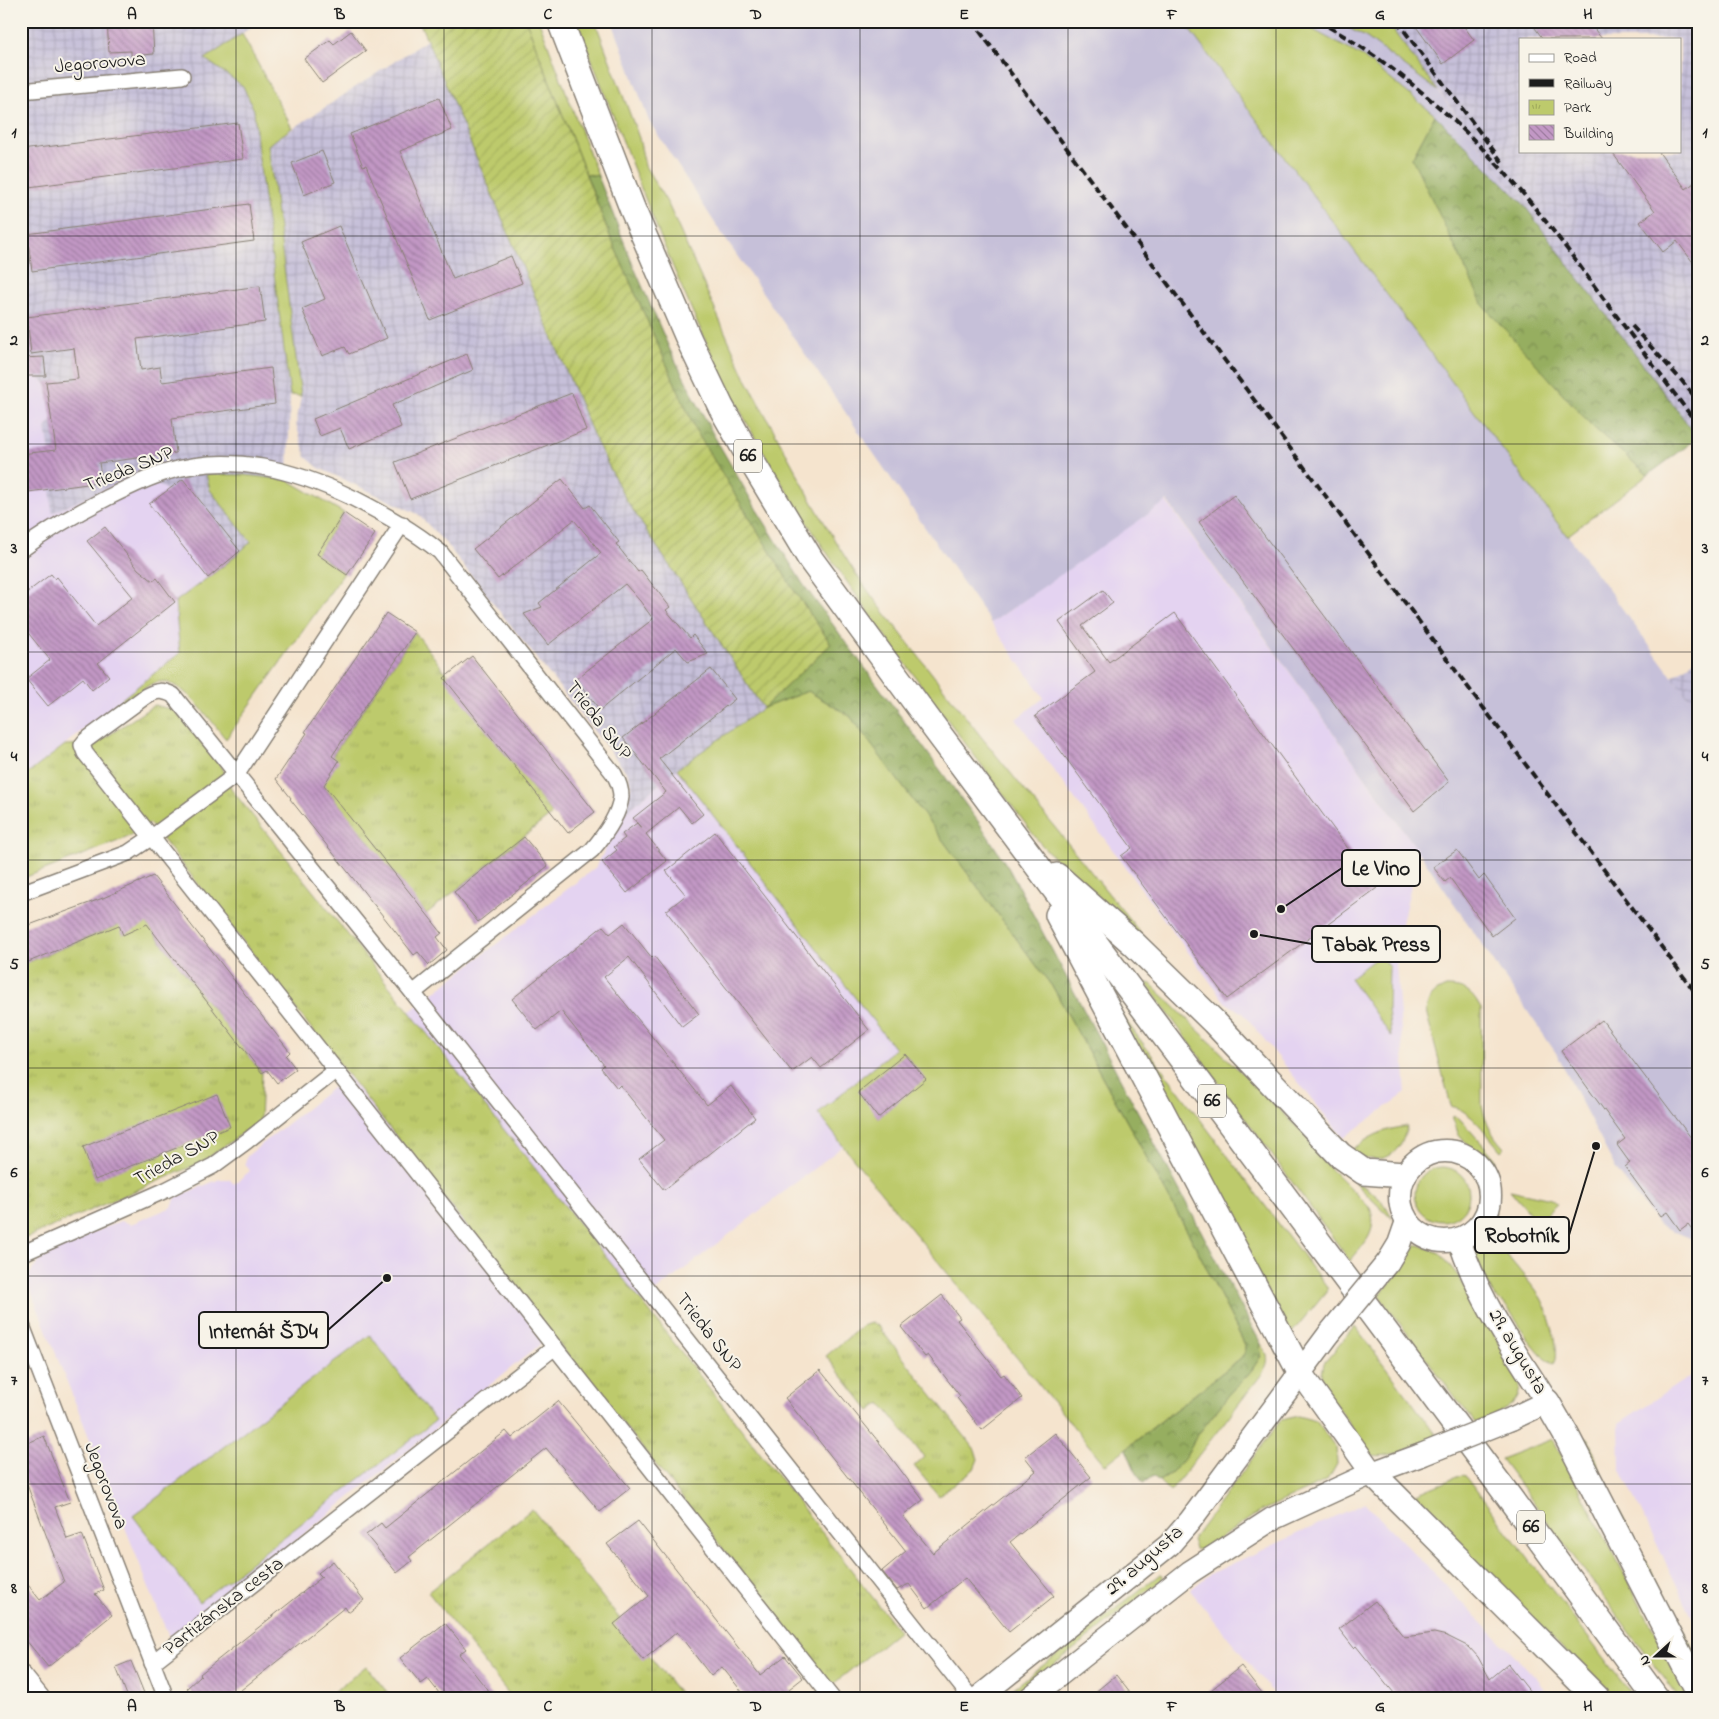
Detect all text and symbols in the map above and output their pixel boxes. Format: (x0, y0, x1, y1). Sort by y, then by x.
text: A (127, 3, 137, 27)
text: B (334, 3, 346, 27)
text: C (544, 3, 553, 27)
text: D (749, 3, 762, 27)
text: E (959, 3, 969, 27)
text: F (1166, 3, 1178, 27)
text: G (1375, 3, 1385, 27)
text: H (1583, 3, 1593, 27)
legend (1519, 38, 1682, 152)
street label: Jegorovova (53, 46, 147, 83)
text: Road (1564, 47, 1597, 69)
text: Railway (1564, 73, 1612, 96)
text: Park (1564, 97, 1592, 119)
text: 1 (11, 121, 17, 145)
text: 1 (1702, 121, 1708, 145)
text: Building (1563, 123, 1613, 146)
text: 2 (9, 329, 18, 353)
text: 2 (1700, 329, 1709, 353)
street label: Trieda SNP (80, 439, 179, 501)
road number: 66 (734, 440, 762, 472)
text: 3 (10, 537, 18, 561)
text: 3 (1701, 537, 1709, 561)
street label: Trieda SNP (558, 675, 639, 767)
text: 4 (10, 745, 18, 769)
text: 4 (1701, 745, 1709, 769)
callout: Le Vino (1342, 850, 1420, 886)
text: Le Vino (1352, 855, 1410, 885)
callout: Tabak Press (1312, 926, 1440, 962)
text: Tabak Press (1322, 931, 1431, 961)
text: 5 (9, 953, 19, 977)
text: 5 (1700, 953, 1710, 977)
road number: 66 (1198, 1084, 1226, 1118)
street label: Trieda SNP (129, 1123, 226, 1194)
text: 6 (9, 1161, 18, 1185)
text: 6 (1700, 1161, 1709, 1185)
callout: Robotník (1475, 1217, 1569, 1253)
text: Robotník (1485, 1222, 1560, 1252)
street label: Trieda SNP (668, 1287, 749, 1379)
street label: 29. augusta (1479, 1304, 1554, 1401)
callout: Internát ŠD4 (199, 1312, 328, 1348)
text: Internát ŠD4 (208, 1318, 318, 1348)
text: 7 (11, 1369, 18, 1393)
text: 7 (1702, 1369, 1709, 1393)
street label: Jegorovova (74, 1438, 135, 1534)
road number: 66 (1517, 1510, 1545, 1544)
street label: 29. augusta (1100, 1519, 1191, 1604)
street label: Partizánska cesta (157, 1551, 291, 1663)
text: 8 (10, 1577, 17, 1601)
text: 8 (1701, 1577, 1708, 1601)
north arrow (1632, 1632, 1682, 1682)
text: N (1634, 1652, 1657, 1668)
text: A (127, 1695, 137, 1719)
text: B (334, 1695, 346, 1719)
text: C (544, 1695, 553, 1719)
text: D (749, 1695, 762, 1719)
text: E (959, 1695, 969, 1719)
text: F (1166, 1695, 1178, 1719)
text: G (1375, 1695, 1385, 1719)
text: H (1583, 1695, 1593, 1719)

